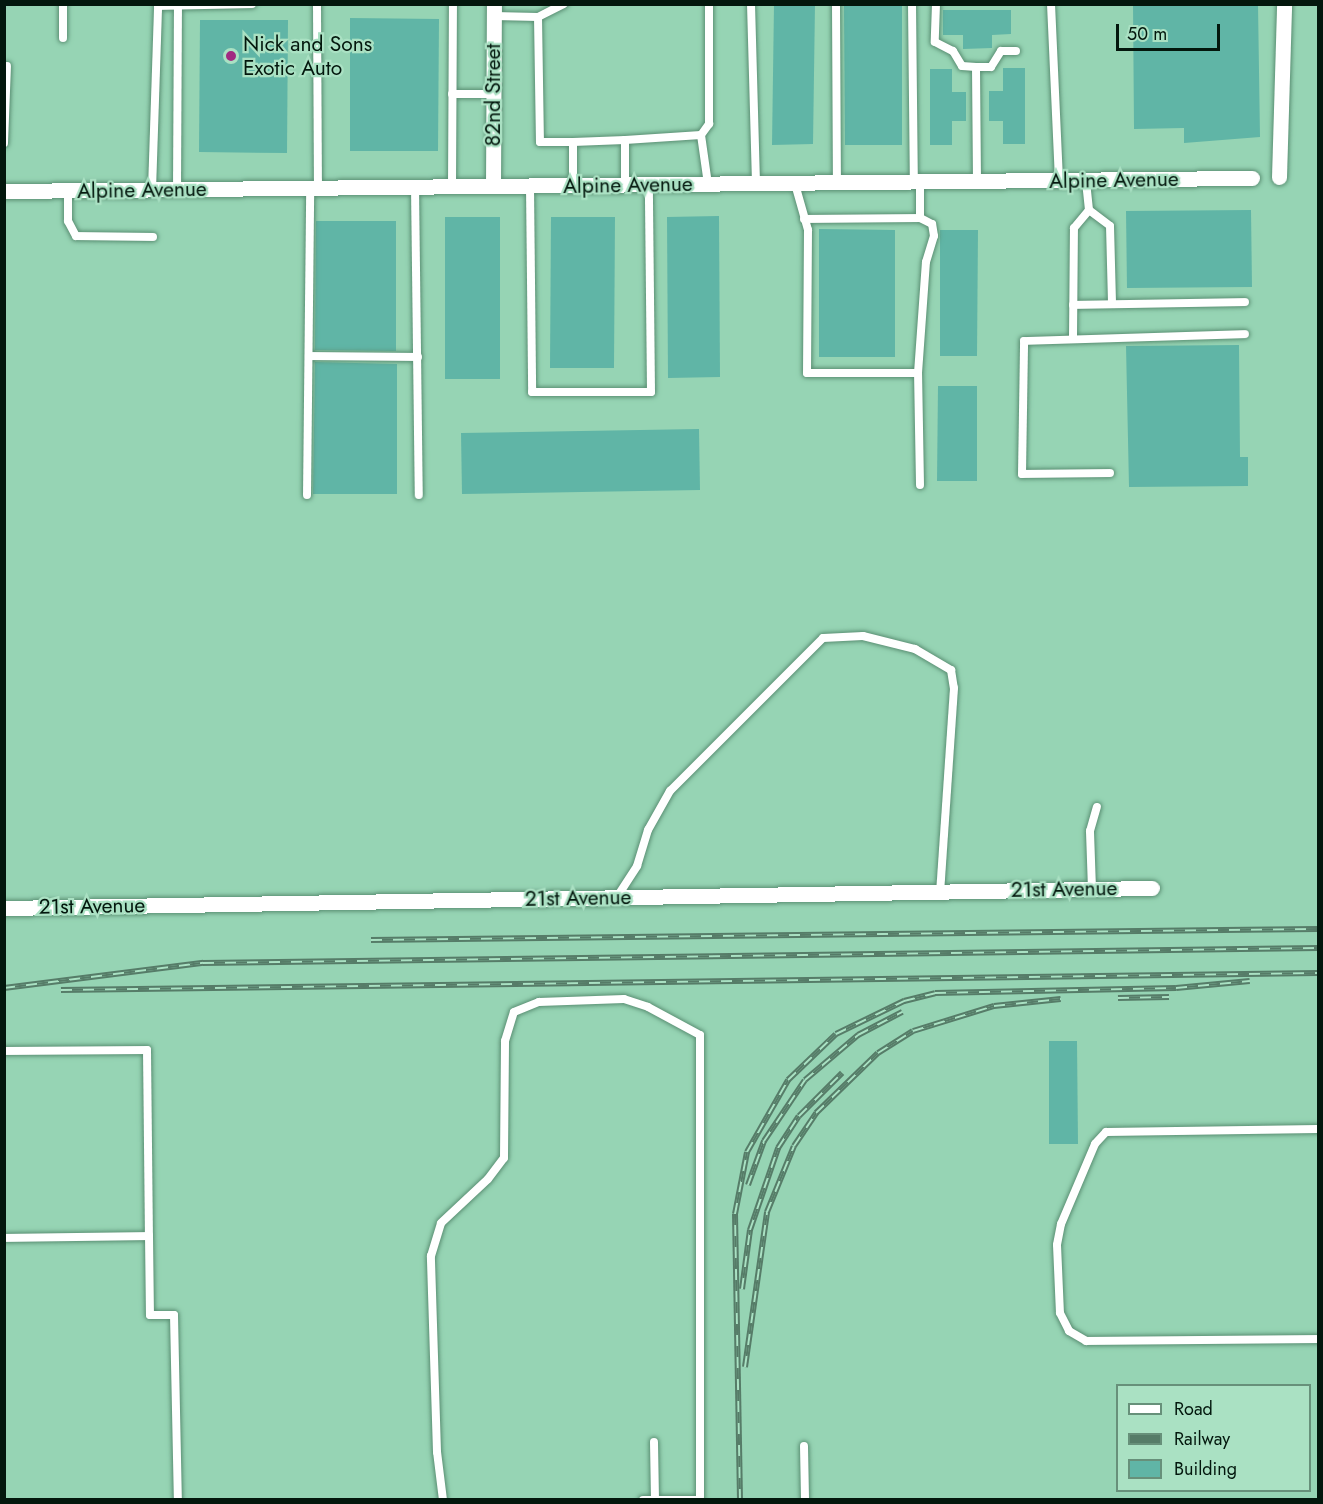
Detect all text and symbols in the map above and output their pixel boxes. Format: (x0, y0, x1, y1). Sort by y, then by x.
scale bar (1119, 12, 1222, 50)
text: 50 m (1127, 21, 1167, 47)
place label: Nick and Sons Exotic Auto (243, 31, 372, 81)
street label: 82nd Street (480, 44, 506, 146)
marker: Nick and Sons Exotic Auto (224, 49, 238, 63)
street label: Alpine Avenue (1049, 166, 1179, 194)
street label: Alpine Avenue (563, 171, 693, 199)
street label: Alpine Avenue (77, 176, 207, 204)
street label: 21st Avenue (1010, 875, 1118, 903)
street label: 21st Avenue (524, 884, 632, 912)
street label: 21st Avenue (38, 892, 146, 920)
legend (1116, 1384, 1311, 1492)
text: Road (1174, 1396, 1213, 1422)
text: Railway (1174, 1426, 1230, 1452)
text: Building (1174, 1456, 1237, 1482)

